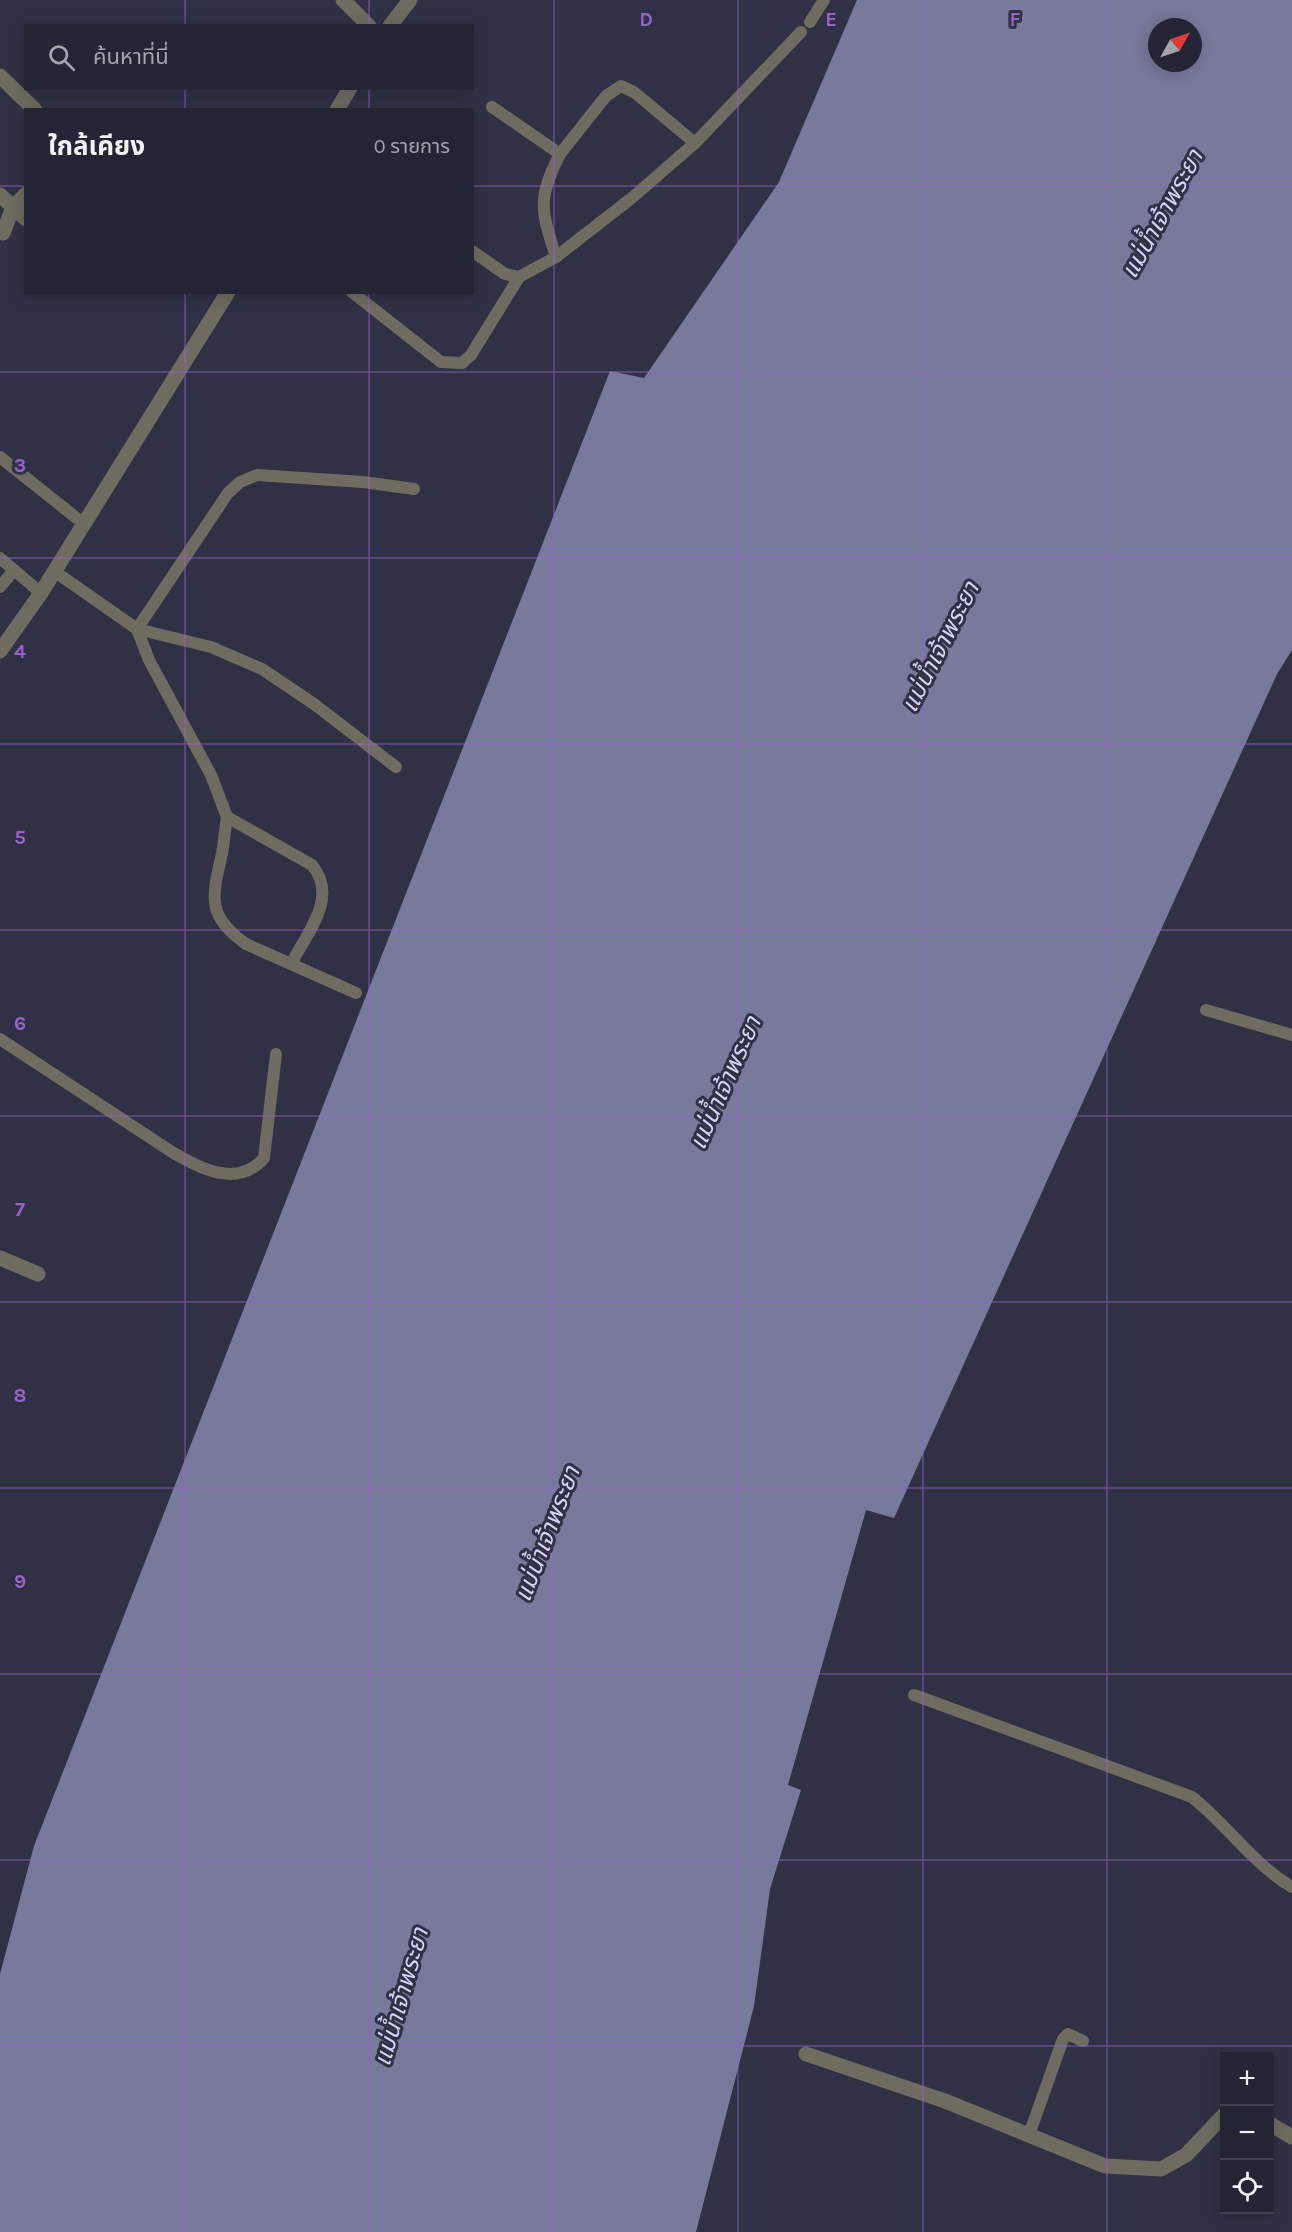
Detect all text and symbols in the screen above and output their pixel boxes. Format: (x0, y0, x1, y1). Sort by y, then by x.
text: D (639, 8, 653, 31)
text: E (825, 8, 837, 31)
text: F (1010, 8, 1021, 31)
north arrow (1148, 18, 1202, 72)
search box (24, 24, 474, 90)
icon: search (45, 41, 78, 74)
text: ค้นหาที่นี่ (93, 44, 169, 70)
text: ใกล้เคียง (48, 131, 145, 162)
text: 0 รายการ (374, 135, 450, 158)
water label: แม่น้ำเจ้าพระยา (1113, 142, 1209, 283)
text: 3 (14, 454, 26, 477)
water label: แม่น้ำเจ้าพระยา (893, 575, 985, 717)
text: 4 (14, 640, 26, 663)
text: 5 (14, 826, 26, 849)
water label: แม่น้ำเจ้าพระยา (681, 1010, 767, 1154)
text: 6 (14, 1012, 26, 1035)
text: 7 (15, 1198, 25, 1221)
text: 8 (14, 1384, 26, 1407)
water label: แม่น้ำเจ้าพระยา (506, 1460, 586, 1605)
text: 9 (14, 1570, 26, 1593)
water label: แม่น้ำเจ้าพระยา (365, 1923, 434, 2069)
map controls (1220, 2052, 1274, 2214)
button: + (1220, 2052, 1274, 2106)
button: − (1220, 2106, 1274, 2160)
button: locate (1220, 2160, 1274, 2214)

